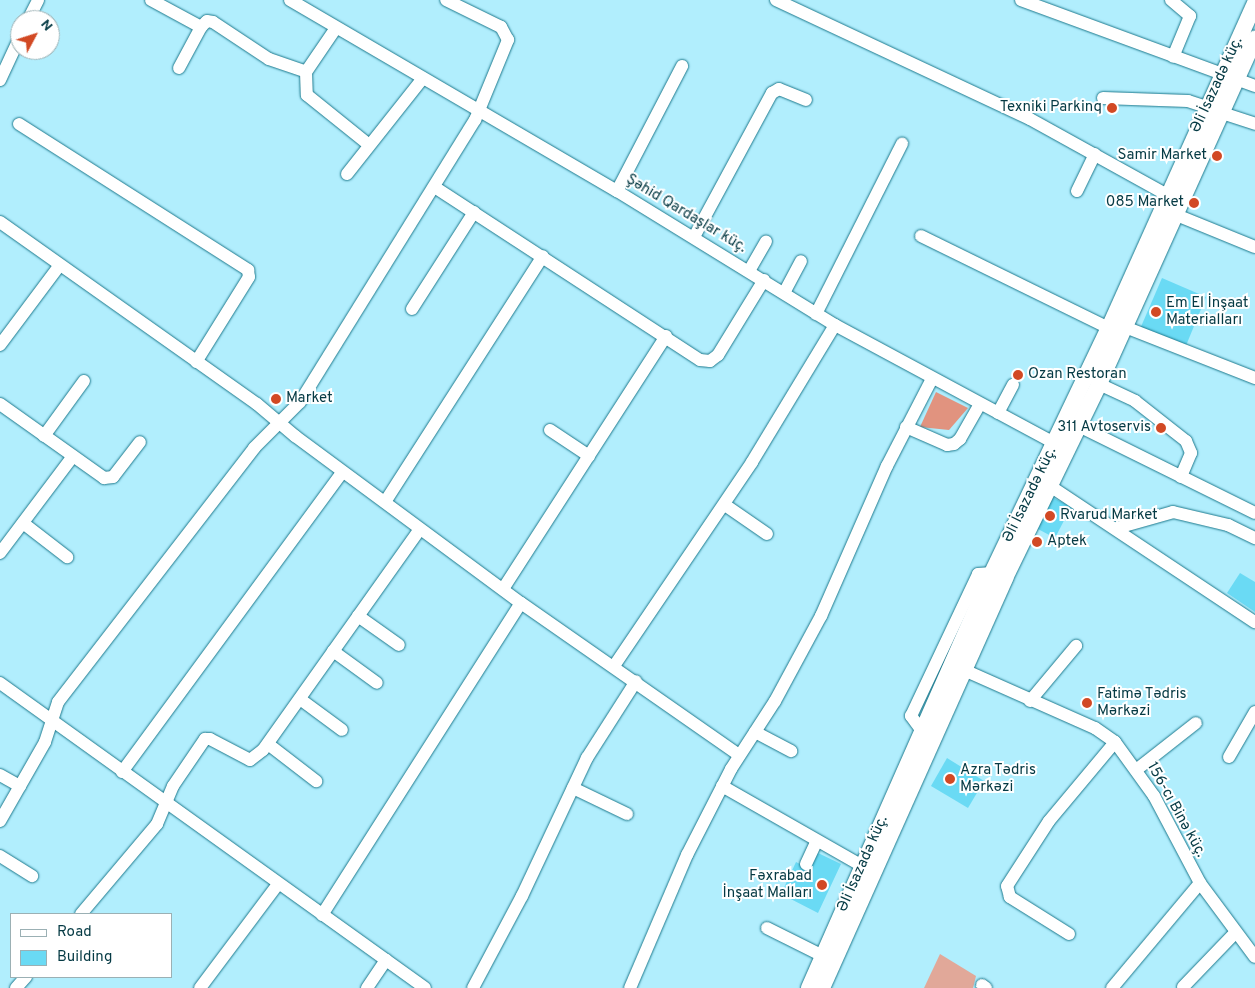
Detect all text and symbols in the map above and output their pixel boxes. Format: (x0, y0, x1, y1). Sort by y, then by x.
north arrow (10, 10, 60, 60)
text: N (36, 16, 56, 35)
street label: Əli İsazadə küç. (1187, 34, 1247, 136)
place label: Texniki Parkinq (1000, 99, 1102, 117)
marker: Texniki Parkinq (1106, 102, 1118, 114)
place label: Samir Market (1117, 147, 1207, 165)
marker: Samir Market (1211, 150, 1223, 162)
street label: Şəhid Qardaşlar küç. (622, 171, 750, 257)
place label: 085 Market (1106, 194, 1184, 212)
marker: 085 Market (1188, 197, 1200, 209)
place label: Em El İnşaat Materialları (1166, 294, 1248, 329)
marker: Em El İnşaat Materialları (1150, 306, 1162, 318)
place label: Ozan Restoran (1028, 366, 1127, 384)
marker: Ozan Restoran (1012, 369, 1024, 381)
place label: Market (286, 390, 333, 408)
marker: Market (270, 393, 282, 405)
place label: 311 Avtoservis (1057, 419, 1151, 437)
marker: 311 Avtoservis (1155, 422, 1167, 434)
street label: Əli İsazadə küç. (999, 444, 1061, 546)
place label: Rvarud Market (1060, 507, 1158, 525)
marker: Rvarud Market (1044, 510, 1056, 522)
place label: Aptek (1047, 533, 1087, 551)
marker: Aptek (1031, 536, 1043, 548)
place label: Fatimə Tədris Mərkəzi (1097, 685, 1187, 720)
marker: Fatimə Tədris Mərkəzi (1081, 697, 1093, 709)
street label: 156-cı Binə küç. (1142, 759, 1210, 861)
place label: Azra Tədris Mərkəzi (960, 761, 1037, 796)
marker: Azra Tədris Mərkəzi (944, 773, 956, 785)
street label: Əli İsazadə küç. (834, 813, 892, 915)
place label: Fəxrabad İnşaat Malları (723, 867, 812, 902)
marker: Fəxrabad İnşaat Malları (816, 879, 828, 891)
legend (10, 913, 172, 978)
text: Road (57, 923, 92, 942)
text: Building (57, 948, 112, 967)

